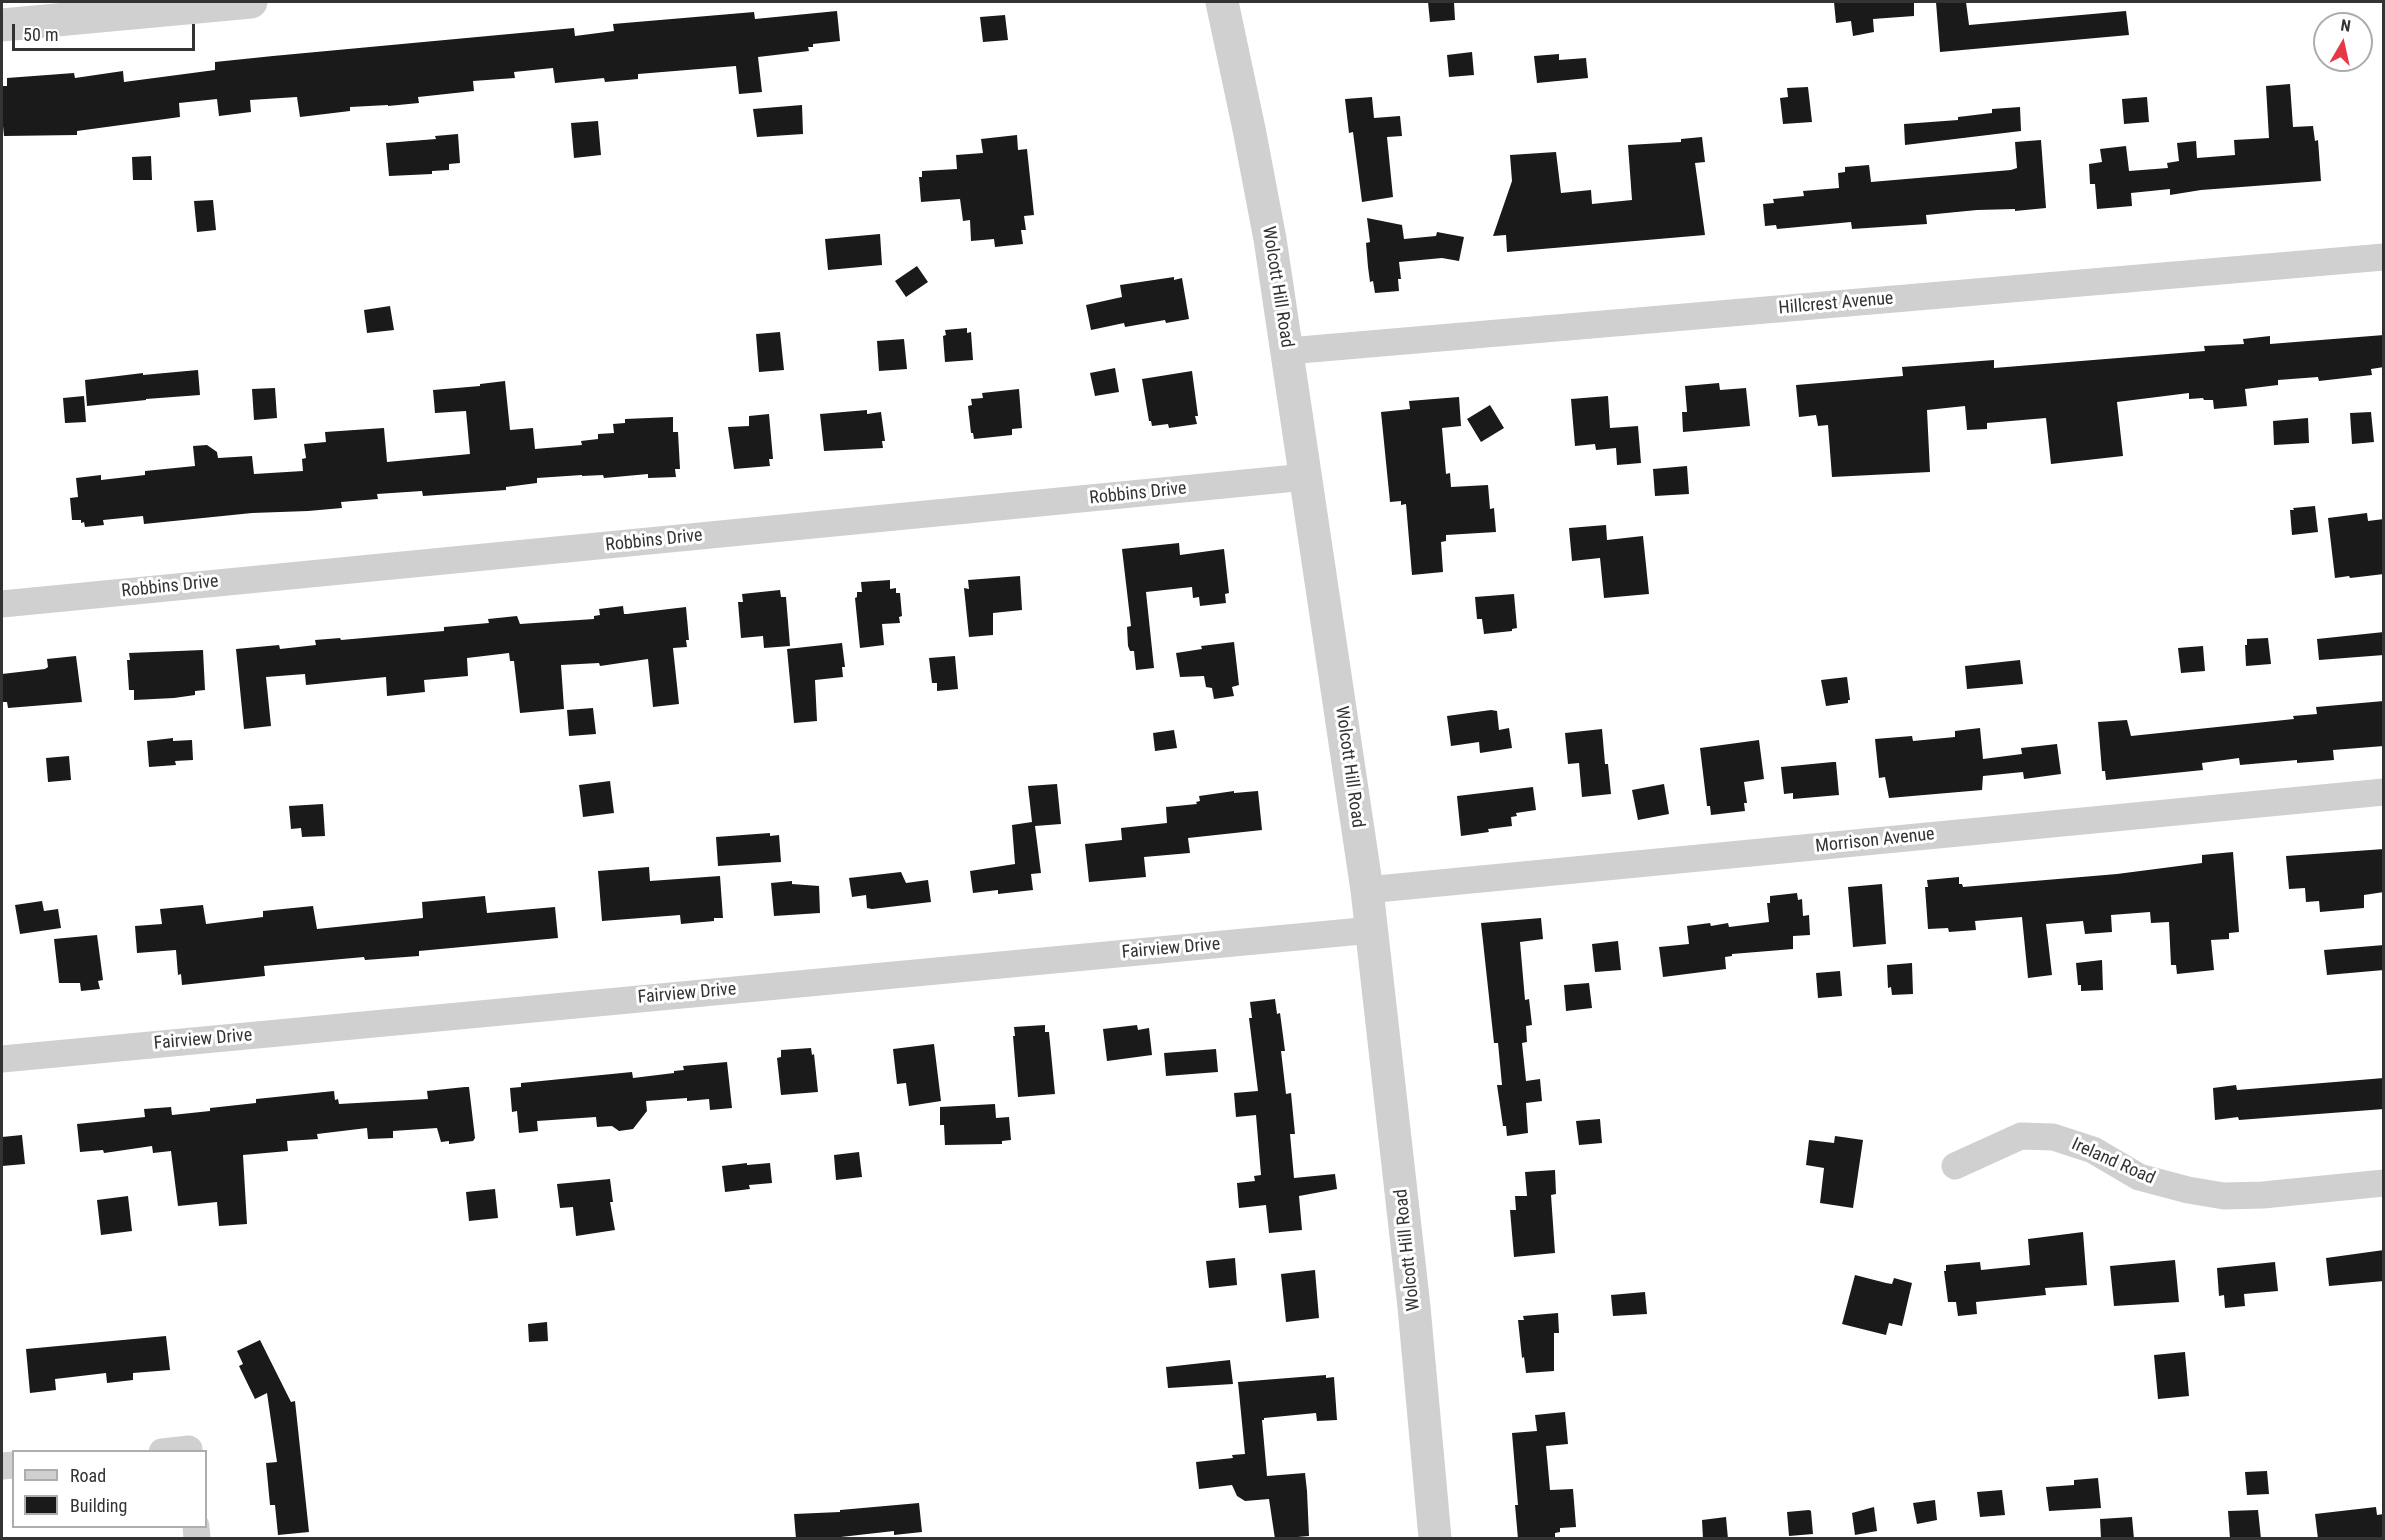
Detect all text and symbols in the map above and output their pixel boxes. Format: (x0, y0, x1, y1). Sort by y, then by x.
scale bar (15, 12, 198, 50)
north arrow (2313, 12, 2373, 72)
text: N (2339, 16, 2352, 36)
text: 50 m (23, 24, 58, 45)
street label: Wolcott Hill Road (1257, 225, 1297, 349)
street label: Hillcrest Avenue (1778, 288, 1894, 320)
street label: Robbins Drive (1088, 478, 1188, 510)
street label: Robbins Drive (604, 525, 704, 557)
street label: Robbins Drive (120, 571, 220, 603)
street label: Wolcott Hill Road (1330, 705, 1368, 829)
street label: Morrison Avenue (1814, 824, 1936, 858)
street label: Fairview Drive (1121, 934, 1221, 964)
street label: Fairview Drive (637, 979, 737, 1009)
street label: Fairview Drive (153, 1025, 253, 1055)
street label: Ireland Road (2068, 1134, 2158, 1190)
street label: Wolcott Hill Road (1391, 1188, 1425, 1312)
legend (12, 1450, 207, 1528)
text: Road (70, 1465, 106, 1486)
text: Building (70, 1495, 127, 1516)

